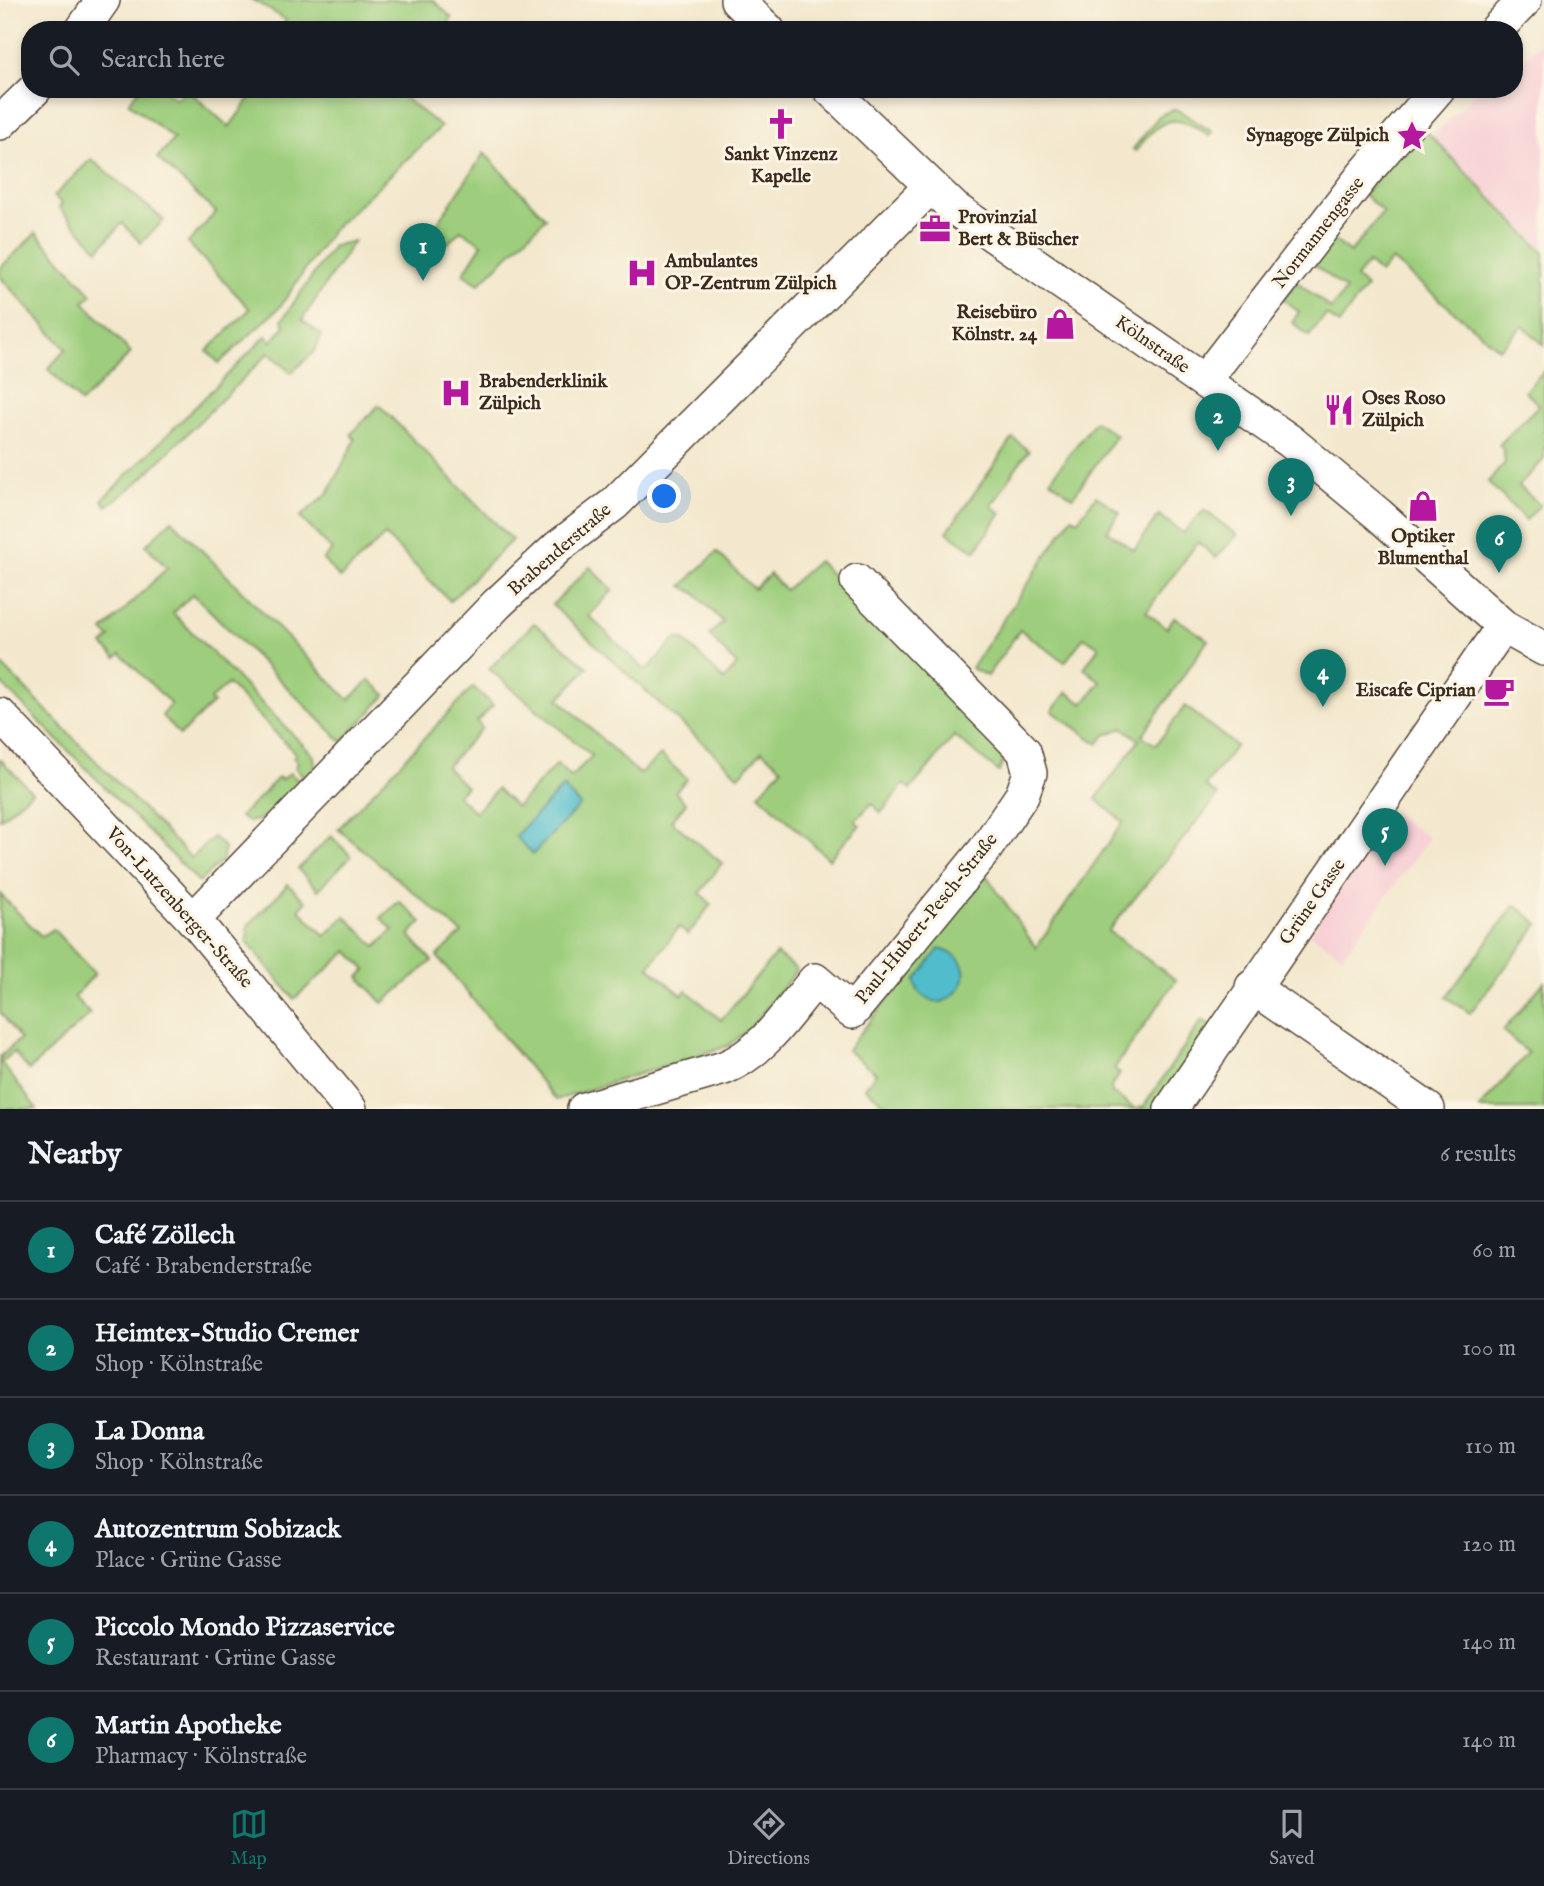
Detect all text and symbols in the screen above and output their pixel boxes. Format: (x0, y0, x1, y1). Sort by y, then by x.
search box (21, 21, 1523, 98)
icon: search (45, 41, 83, 79)
text: Search here (101, 43, 225, 76)
church icon: Sankt Vinzenz Kapelle (764, 107, 798, 141)
place icon: Synagoge Zülpich (1395, 119, 1429, 153)
place label: Synagoge Zülpich (1246, 124, 1390, 148)
place label: Sankt Vinzenz Kapelle (725, 143, 838, 189)
street label: Normannengasse (1268, 172, 1370, 294)
place label: Provinzial Bert & Büscher (958, 206, 1079, 252)
office icon: Provinzial Bert & Büscher (918, 212, 952, 246)
pin: 1 (400, 223, 446, 281)
place label: Ambulantes OP-Zentrum Zülpich (664, 250, 837, 296)
hospital icon: Ambulantes OP-Zentrum Zülpich (625, 256, 659, 290)
place label: Reisebüro Kölnstr. 24 (951, 301, 1038, 347)
shop icon: Reisebüro Kölnstr. 24 (1043, 307, 1077, 341)
street label: Kölnstraße (1110, 310, 1194, 380)
place label: Brabenderklinik Zülpich (479, 370, 608, 416)
hospital icon: Brabenderklinik Zülpich (439, 376, 473, 410)
place label: Oses Roso Zülpich (1362, 387, 1446, 433)
pin: 2 (1195, 393, 1241, 451)
restaurant icon: Oses Roso Zülpich (1322, 393, 1356, 427)
pin: 3 (1268, 458, 1314, 516)
your location (647, 479, 681, 513)
shop icon: Optiker Blumenthal (1406, 489, 1440, 523)
street label: Brabenderstraße (503, 498, 617, 602)
pin: 6 (1476, 515, 1522, 573)
place label: Optiker Blumenthal (1378, 525, 1469, 571)
pin: 4 (1300, 649, 1346, 707)
cafe icon: Eiscafe Ciprian (1482, 674, 1516, 708)
place label: Eiscafe Ciprian (1356, 679, 1476, 703)
pin: 5 (1362, 808, 1408, 866)
street label: Von-Lutzenberger-Straße (100, 822, 258, 994)
street label: Paul-Hubert-Pesch-Straße (851, 828, 1004, 1009)
street label: Grüne Gasse (1274, 854, 1352, 950)
text: Nearby (28, 1136, 121, 1174)
text: 6 results (1440, 1140, 1516, 1169)
text: Café Zöllech (95, 1219, 235, 1252)
text: 1 (47, 1236, 55, 1265)
text: 60 m (1472, 1236, 1516, 1265)
text: Café · Brabenderstraße (95, 1252, 312, 1281)
text: Heimtex-Studio Cremer (95, 1317, 359, 1350)
text: 2 (46, 1334, 56, 1363)
text: 100 m (1462, 1334, 1516, 1363)
text: Shop · Kölnstraße (95, 1350, 263, 1379)
text: La Donna (95, 1415, 204, 1448)
text: 3 (47, 1432, 55, 1461)
text: 110 m (1465, 1432, 1516, 1461)
text: Shop · Kölnstraße (95, 1448, 263, 1477)
text: Autozentrum Sobizack (95, 1513, 341, 1546)
text: 4 (45, 1530, 57, 1559)
text: 120 m (1463, 1530, 1516, 1559)
text: Place · Grüne Gasse (95, 1546, 282, 1575)
text: Piccolo Mondo Pizzaservice (95, 1611, 395, 1644)
text: 5 (47, 1628, 55, 1657)
text: 140 m (1462, 1628, 1516, 1657)
text: Restaurant · Grüne Gasse (95, 1644, 336, 1673)
text: Martin Apotheke (95, 1709, 282, 1742)
text: 6 (46, 1726, 56, 1755)
text: 140 m (1462, 1726, 1516, 1755)
text: Pharmacy · Kölnstraße (95, 1742, 307, 1771)
tab: Map (230, 1805, 268, 1871)
tab: Directions (727, 1805, 810, 1871)
tab: Saved (1269, 1805, 1314, 1871)

